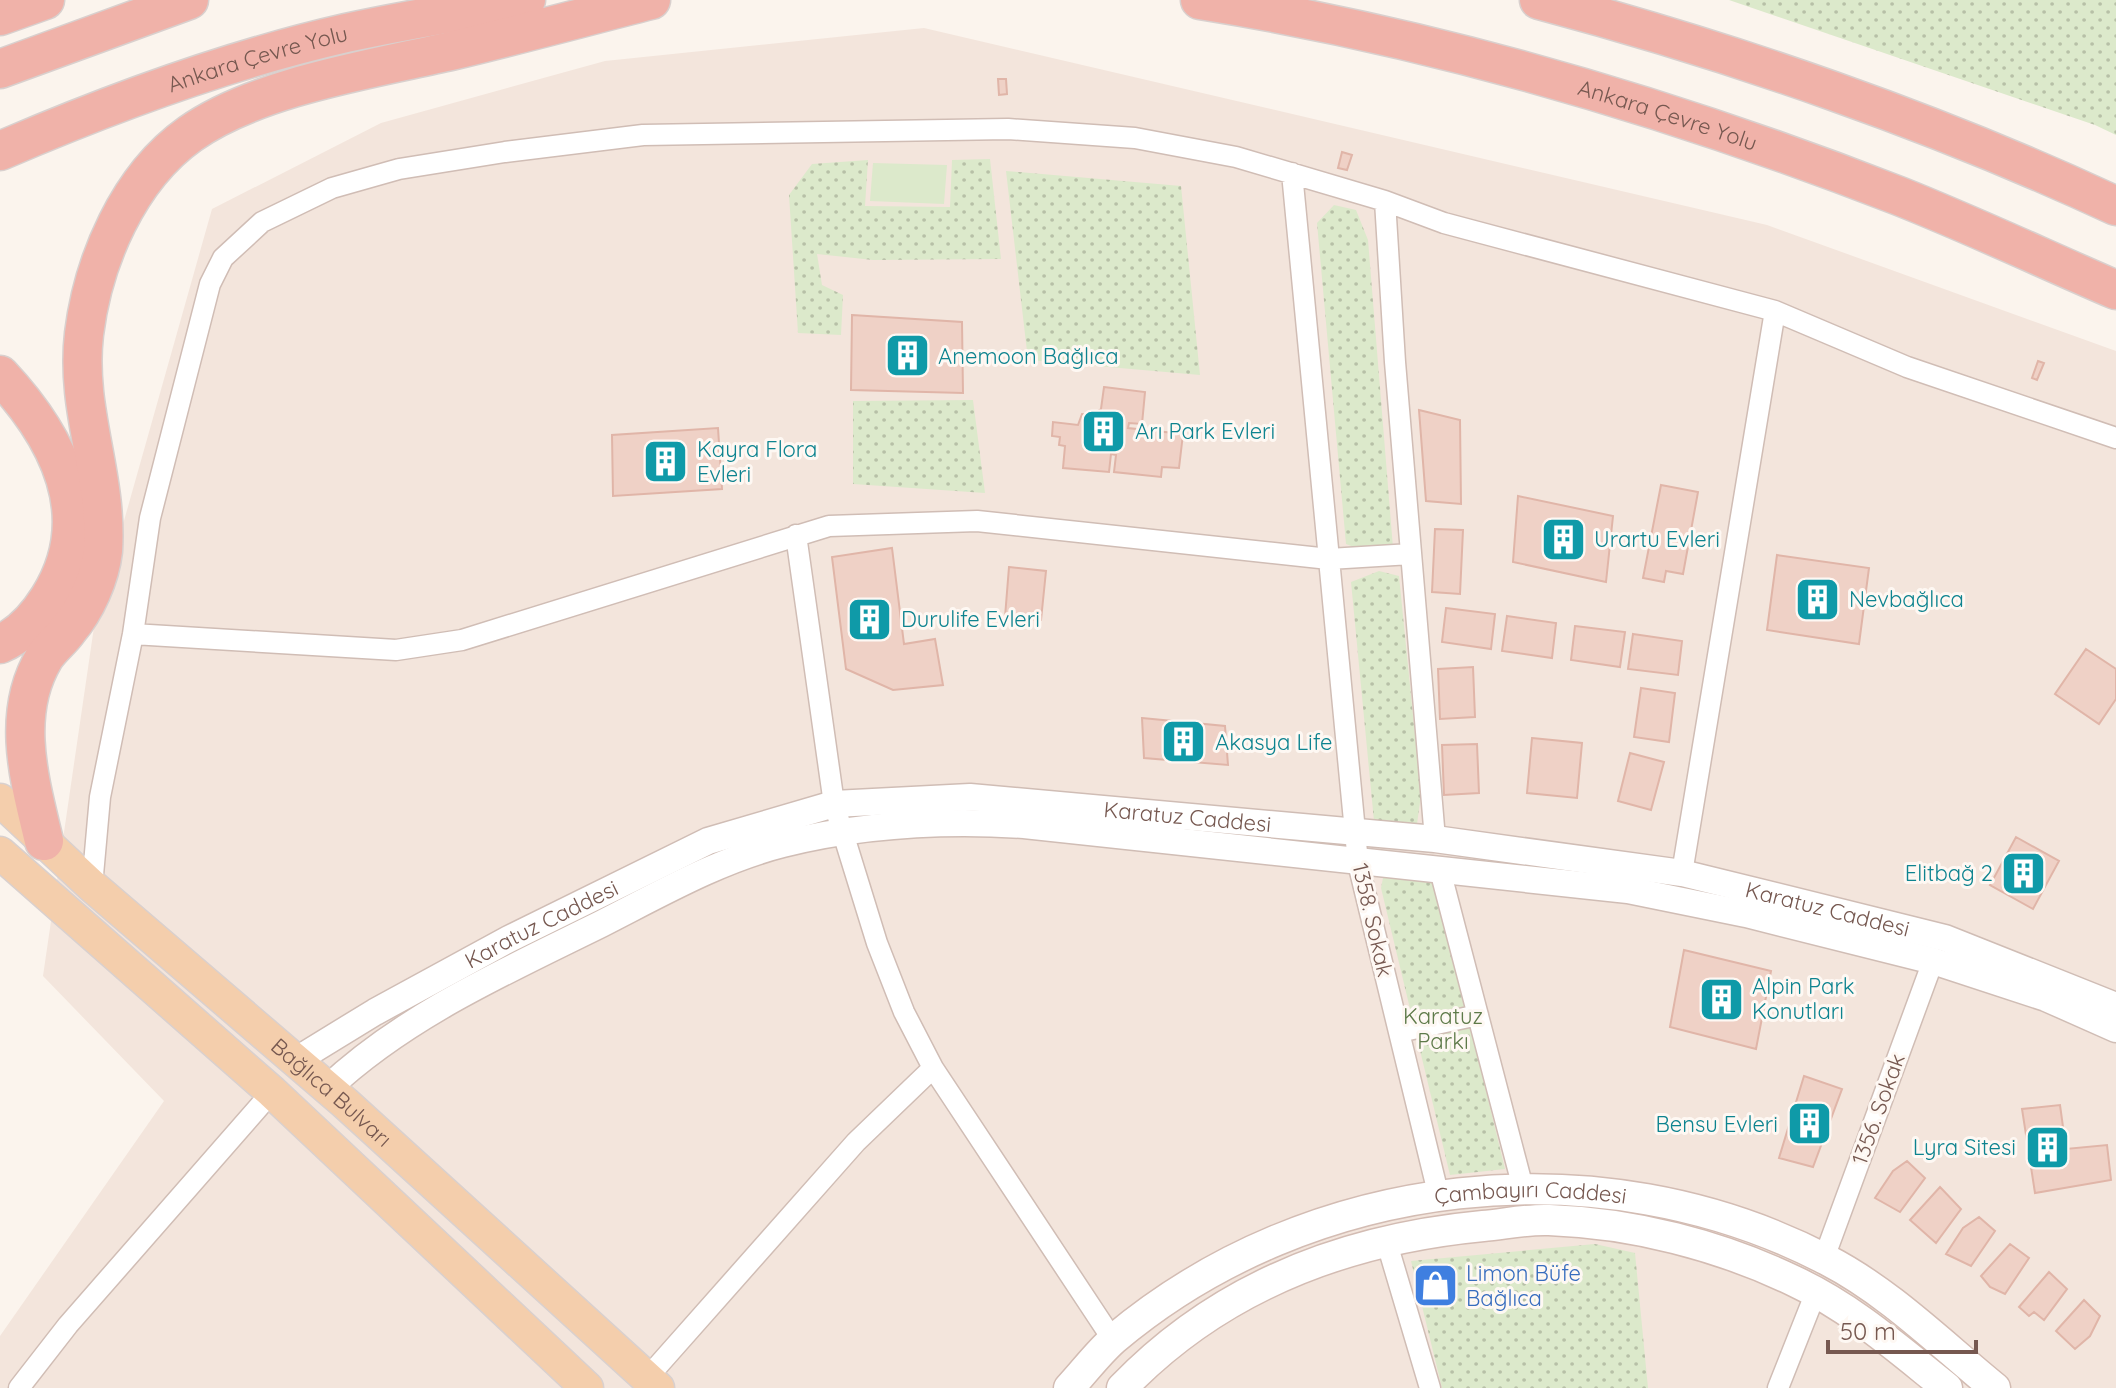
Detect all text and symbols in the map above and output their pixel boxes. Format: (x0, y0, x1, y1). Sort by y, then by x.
street label: Ankara Çevre Yolu (164, 19, 350, 98)
street label: Ankara Çevre Yolu (1575, 73, 1761, 157)
building icon: Anemoon Bağlıca (883, 332, 931, 380)
place label: Anemoon Bağlıca (938, 342, 1119, 370)
building icon: Arı Park Evleri (1080, 407, 1128, 455)
place label: Arı Park Evleri (1135, 417, 1275, 445)
place label: Kayra Flora Evleri (697, 435, 817, 488)
building icon: Kayra Flora Evleri (642, 438, 690, 486)
building icon: Urartu Evleri (1539, 515, 1587, 563)
place label: Urartu Evleri (1594, 525, 1720, 553)
building icon: Nevbağlıca (1794, 575, 1842, 623)
place label: Nevbağlıca (1849, 585, 1964, 613)
building icon: Durulife Evleri (846, 595, 894, 643)
place label: Durulife Evleri (901, 605, 1040, 633)
building icon: Akasya Life (1160, 718, 1208, 766)
place label: Akasya Life (1215, 728, 1332, 756)
street label: Karatuz Caddesi (1102, 795, 1272, 838)
building icon: Elitbağ 2 (2000, 849, 2048, 897)
place label: Elitbağ 2 (1905, 859, 1993, 887)
street label: 1358. Sokak (1346, 860, 1400, 980)
street label: Karatuz Caddesi (460, 874, 623, 975)
street label: Karatuz Caddesi (1743, 875, 1913, 943)
place label: Alpin Park Konutları (1752, 972, 1855, 1025)
building icon: Alpin Park Konutları (1697, 975, 1745, 1023)
park label: Karatuz Parkı (1403, 1002, 1483, 1055)
street label: Bağlıca Bulvarı (265, 1032, 398, 1153)
street label: 1356. Sokak (1845, 1050, 1911, 1168)
building icon: Bensu Evleri (1785, 1100, 1833, 1148)
place label: Bensu Evleri (1655, 1110, 1778, 1138)
building icon: Lyra Sitesi (2023, 1123, 2071, 1171)
place label: Lyra Sitesi (1913, 1133, 2016, 1161)
street label: Çambayırı Caddesi (1432, 1175, 1628, 1210)
place label: Limon Büfe Bağlıca (1466, 1259, 1581, 1312)
shop icon: Limon Büfe Bağlıca (1411, 1262, 1459, 1310)
scale bar (1828, 1304, 1976, 1354)
text: 50 m (1840, 1316, 1896, 1346)

